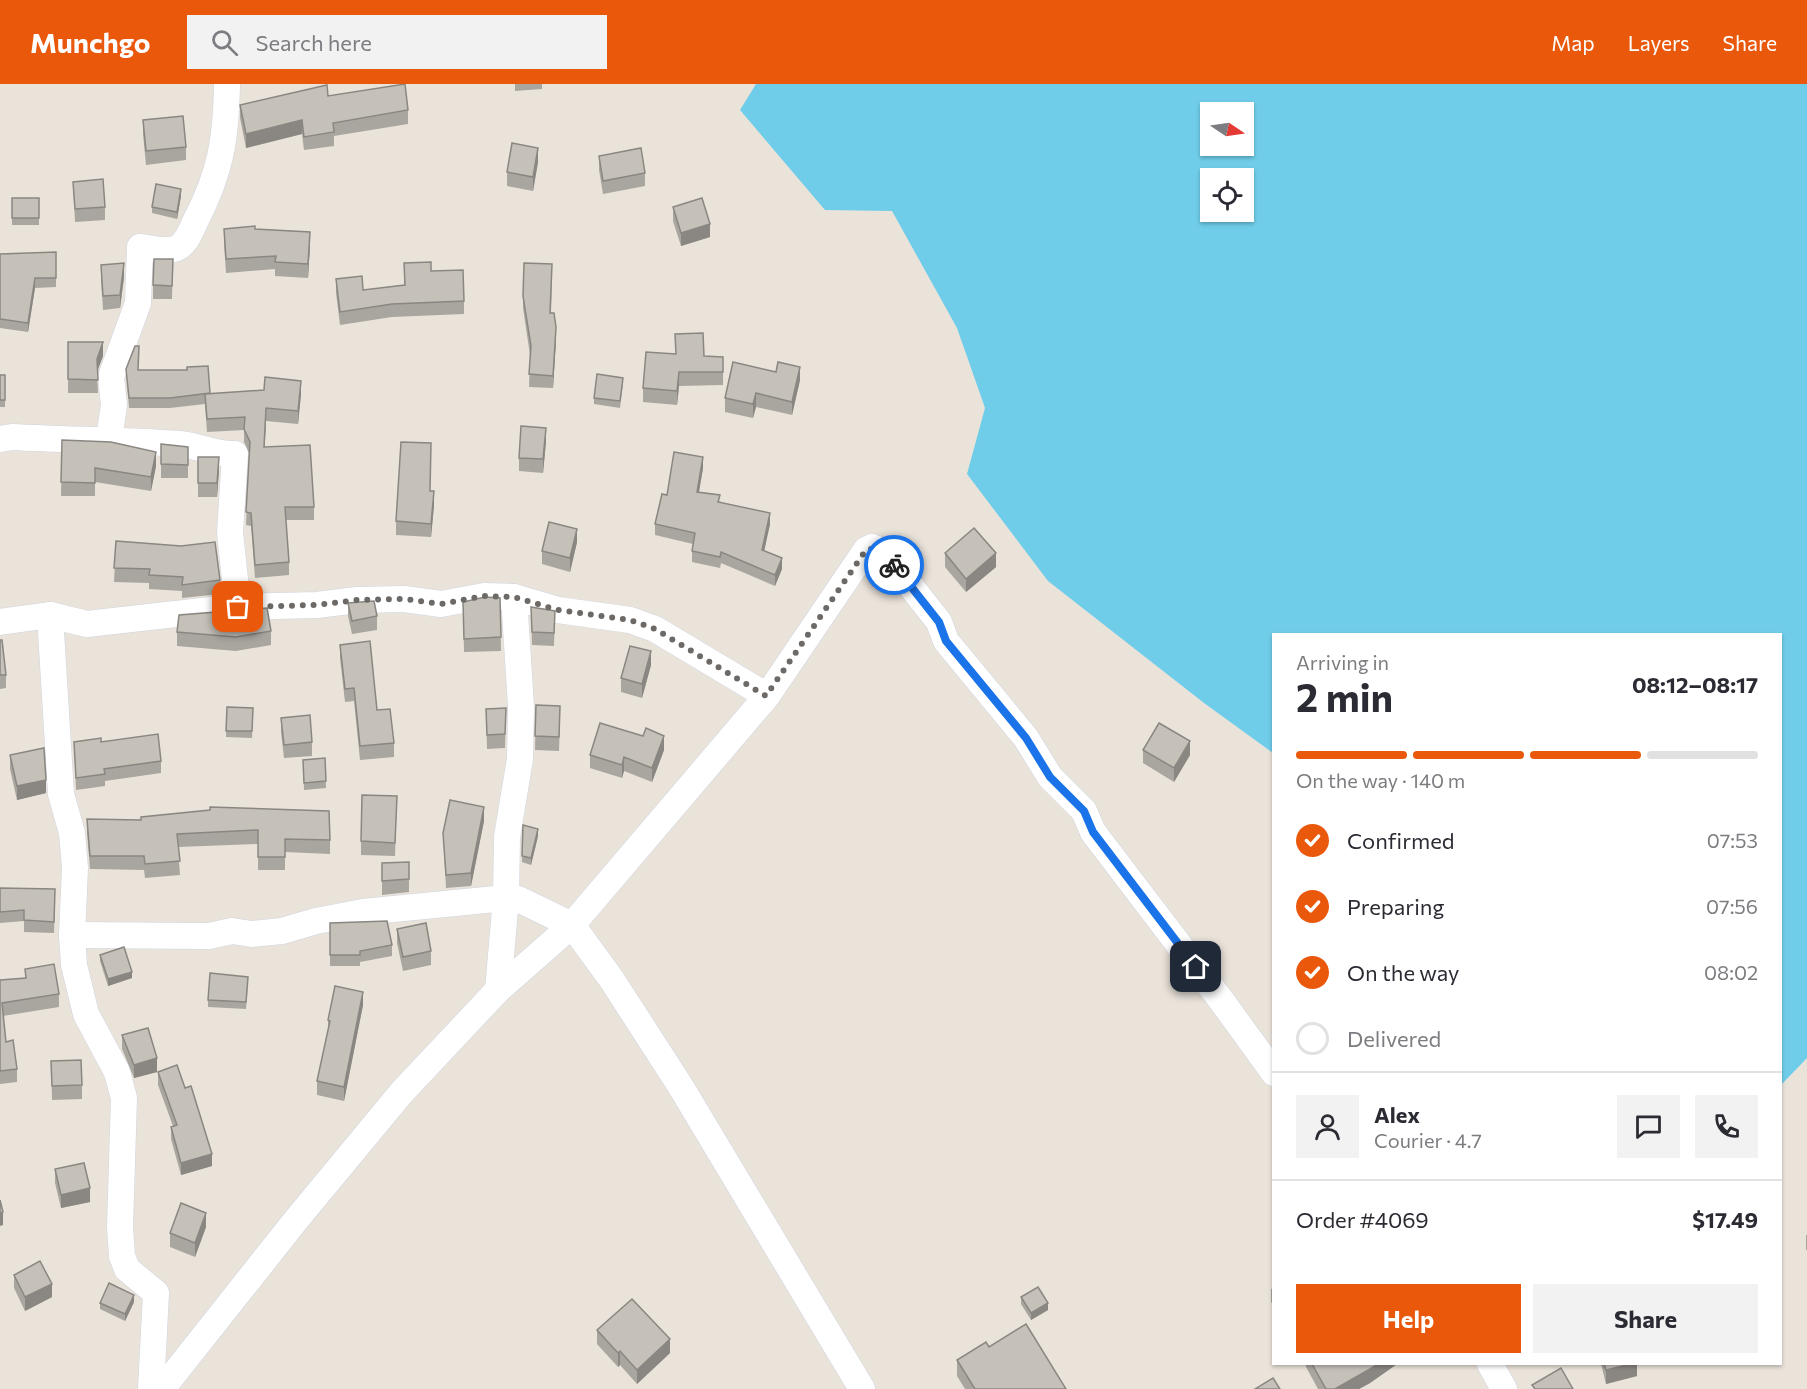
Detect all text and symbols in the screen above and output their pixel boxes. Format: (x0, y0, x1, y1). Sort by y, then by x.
search box (187, 15, 607, 69)
text: Munchgo (30, 25, 151, 59)
icon: search (208, 26, 241, 59)
text: Search here (256, 29, 372, 56)
text: Map (1551, 30, 1595, 55)
text: Layers (1628, 30, 1690, 55)
text: Share (1723, 30, 1777, 55)
north arrow (1200, 102, 1254, 156)
map controls (1200, 102, 1254, 222)
button: locate (1200, 168, 1254, 222)
courier (864, 535, 924, 595)
icon: bike (878, 549, 911, 582)
pin (212, 581, 263, 632)
icon: bag (221, 590, 254, 623)
text: Arriving in (1296, 650, 1389, 674)
text: 08:12–08:17 (1632, 671, 1758, 698)
text: 2 min (1296, 672, 1393, 720)
text: On the way · 140 m (1296, 768, 1465, 792)
icon: check (1296, 824, 1329, 857)
text: Confirmed (1347, 827, 1454, 854)
text: 07:53 (1707, 828, 1758, 852)
icon: check (1296, 890, 1329, 923)
text: Preparing (1347, 893, 1444, 920)
text: 07:56 (1706, 894, 1758, 918)
pin (1170, 941, 1221, 992)
icon: home (1179, 950, 1212, 983)
icon: check (1296, 956, 1329, 989)
text: On the way (1347, 959, 1459, 986)
text: 08:02 (1704, 960, 1758, 984)
text: Delivered (1347, 1025, 1441, 1052)
button: person (1296, 1095, 1359, 1158)
button: chat (1617, 1095, 1680, 1158)
button: phone (1695, 1095, 1758, 1158)
text: Alex (1374, 1101, 1420, 1128)
text: Courier · 4.7 (1374, 1128, 1482, 1152)
text: Order #4069 (1296, 1206, 1429, 1233)
text: $17.49 (1692, 1206, 1758, 1233)
button: Help (1296, 1284, 1521, 1353)
button: Share (1533, 1284, 1758, 1353)

